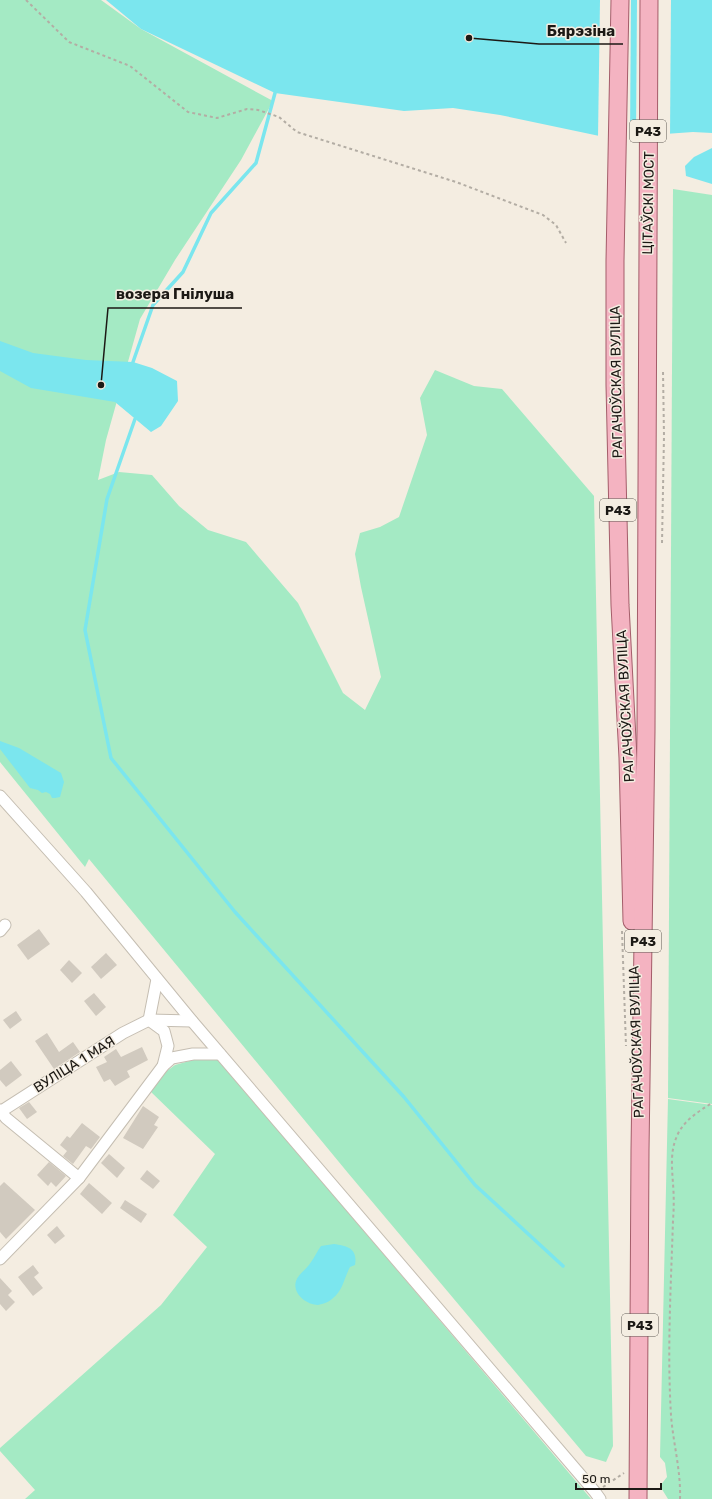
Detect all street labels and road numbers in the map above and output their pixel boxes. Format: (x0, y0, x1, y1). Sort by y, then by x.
road number: Р43 (630, 120, 666, 142)
street label: ЦІТАЎСКІ МОСТ (638, 151, 658, 255)
street label: РАГАЧОЎСКАЯ ВУЛІЦА (606, 305, 626, 458)
road number: Р43 (600, 499, 636, 521)
street label: РАГАЧОЎСКАЯ ВУЛІЦА (612, 629, 638, 783)
road number: Р43 (625, 930, 661, 952)
street label: РАГАЧОЎСКАЯ ВУЛІЦА (624, 965, 648, 1119)
street label: ВУЛІЦА 1 МАЯ (30, 1033, 118, 1096)
road number: Р43 (622, 1314, 658, 1336)

